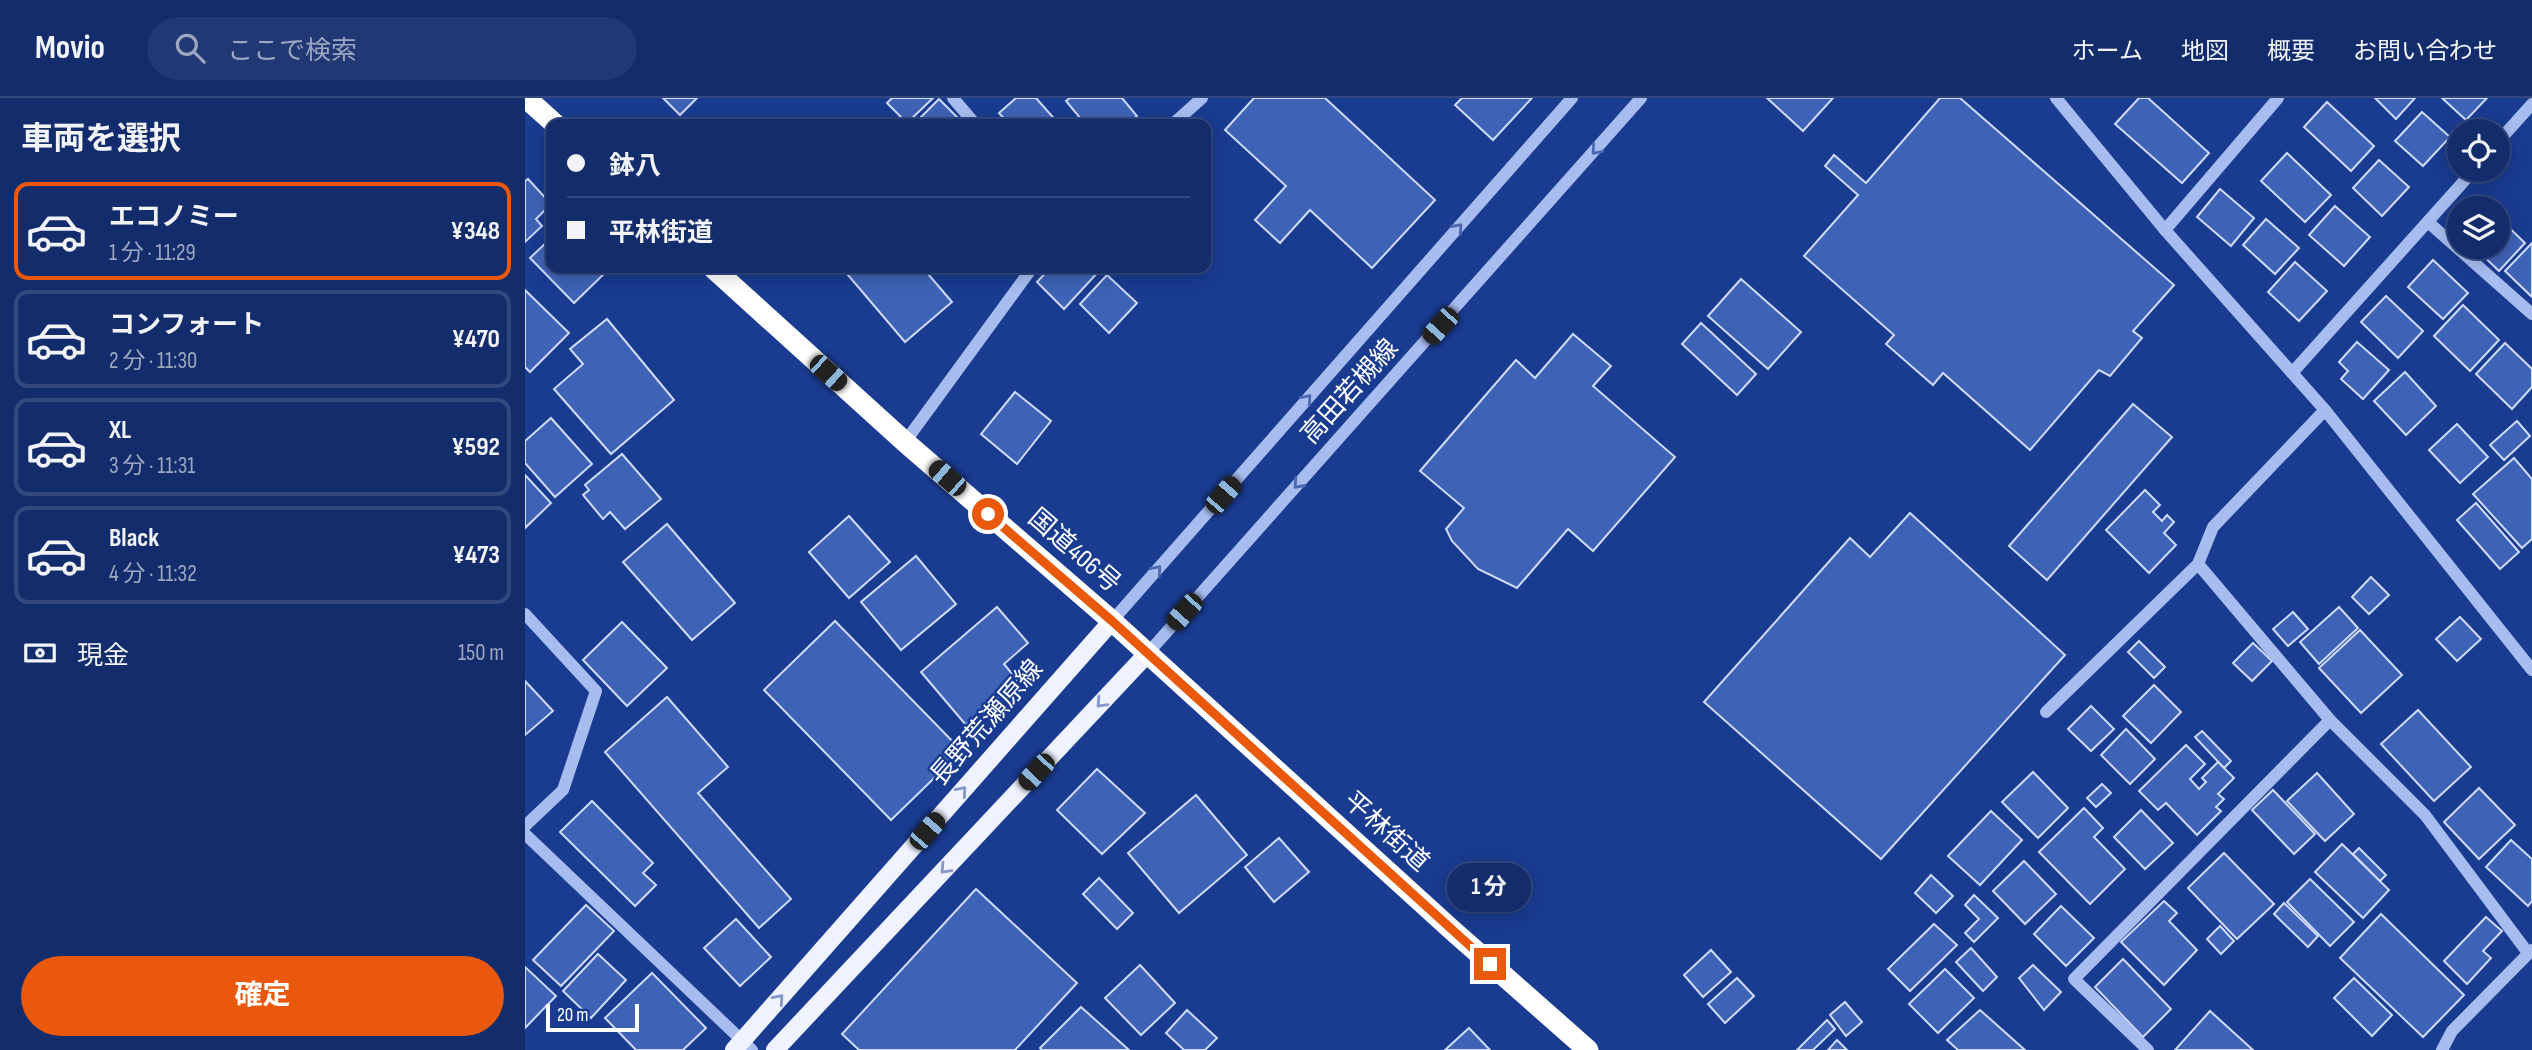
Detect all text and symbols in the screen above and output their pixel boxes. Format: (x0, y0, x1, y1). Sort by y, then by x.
search box (147, 17, 637, 80)
text: Movio (35, 28, 105, 68)
icon: search (171, 29, 209, 67)
text: ここで検索 (227, 36, 357, 67)
text: ホーム (2072, 37, 2143, 66)
text: 地図 (2181, 37, 2229, 66)
text: 概要 (2267, 37, 2315, 66)
text: お問い合わせ (2353, 37, 2497, 66)
map controls (2447, 119, 2510, 259)
button: locate (2447, 119, 2510, 182)
text: 車両を選択 (21, 120, 181, 159)
one-way arrow (1592, 141, 1604, 154)
text: 鉢八 (609, 151, 661, 182)
button: layers (2447, 196, 2510, 259)
icon: car (25, 200, 88, 263)
text: エコノミー (109, 202, 239, 233)
text: ¥348 (451, 216, 500, 247)
text: 平林街道 (609, 218, 713, 249)
one-way arrow (1450, 223, 1462, 236)
text: 1 分 · 11:29 (109, 239, 196, 267)
car (1419, 303, 1462, 349)
icon: car (25, 308, 88, 371)
text: コンフォート (109, 310, 264, 341)
text: ¥470 (452, 324, 500, 355)
street label: 高田若槻線 (1295, 333, 1405, 451)
text: 2 分 · 11:30 (109, 347, 197, 375)
car (806, 351, 851, 395)
one-way arrow (1299, 394, 1312, 407)
text: XL (109, 415, 131, 446)
icon: car (25, 416, 88, 479)
text: ¥592 (452, 432, 500, 463)
text: 3 分 · 11:31 (109, 452, 195, 480)
car (925, 456, 970, 500)
car (1202, 472, 1245, 518)
one-way arrow (1294, 476, 1307, 489)
route start (972, 498, 1004, 530)
street label: 国道406号 (1022, 503, 1126, 599)
text: Black (109, 523, 159, 554)
icon: car (25, 524, 88, 587)
text: ¥473 (452, 540, 500, 571)
text: 4 分 · 11:32 (109, 560, 197, 588)
one-way arrow (1149, 565, 1161, 578)
car (1163, 589, 1206, 635)
icon: cash (21, 634, 59, 672)
text: 150 m (458, 639, 504, 667)
text: 現金 (77, 641, 129, 672)
street label: 長野荒瀬原線 (924, 654, 1050, 792)
one-way arrow (1097, 695, 1109, 708)
car (1014, 749, 1059, 795)
one-way arrow (954, 786, 966, 799)
street label: 平林街道 (1337, 786, 1435, 878)
car (906, 808, 949, 854)
one-way arrow (941, 861, 954, 874)
callout: 1 分 (1448, 862, 1532, 912)
text: 1 分 (1471, 873, 1507, 901)
route end (1474, 948, 1506, 980)
button: 確定 (21, 956, 504, 1036)
one-way arrow (771, 994, 783, 1007)
scale bar (546, 1001, 639, 1033)
text: 20 m (557, 1004, 589, 1027)

